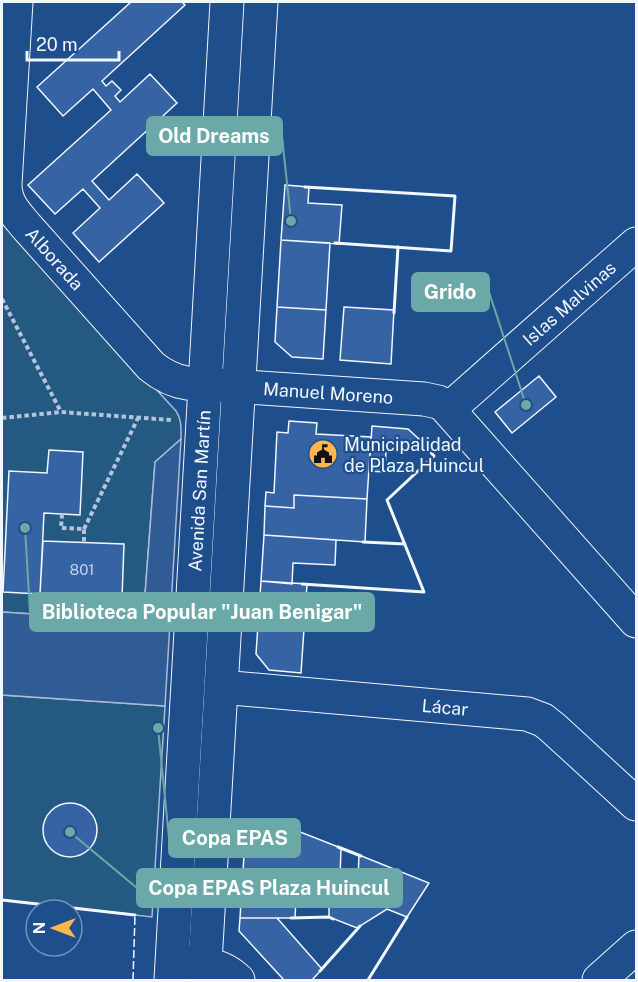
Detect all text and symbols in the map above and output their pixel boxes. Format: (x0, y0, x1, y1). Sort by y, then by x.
scale bar (27, 24, 118, 62)
text: 20 m (36, 34, 78, 55)
callout: Old Dreams (147, 117, 282, 155)
text: Old Dreams (158, 124, 270, 148)
street label: Alborada (22, 223, 88, 294)
street label: Islas Malvinas (518, 257, 620, 350)
callout: Grido (412, 273, 489, 311)
text: Grido (424, 280, 476, 304)
street label: Manuel Moreno (262, 378, 394, 407)
street label: Avenida San Martín (184, 409, 214, 572)
place label: Municipalidad de Plaza Huincul (344, 434, 484, 476)
public building icon: Municipalidad de Plaza Huincul (307, 438, 339, 470)
house number: 801 (70, 561, 94, 578)
callout: Biblioteca Popular "Juan Benigar" (30, 593, 374, 631)
text: Biblioteca Popular "Juan Benigar" (42, 600, 362, 624)
street label: Lácar (421, 694, 469, 719)
callout: Copa EPAS (169, 819, 300, 857)
text: Copa EPAS (182, 826, 288, 850)
callout: Copa EPAS Plaza Huincul (137, 869, 402, 907)
text: Copa EPAS Plaza Huincul (148, 876, 390, 900)
north arrow (24, 898, 84, 958)
text: N (30, 922, 49, 934)

